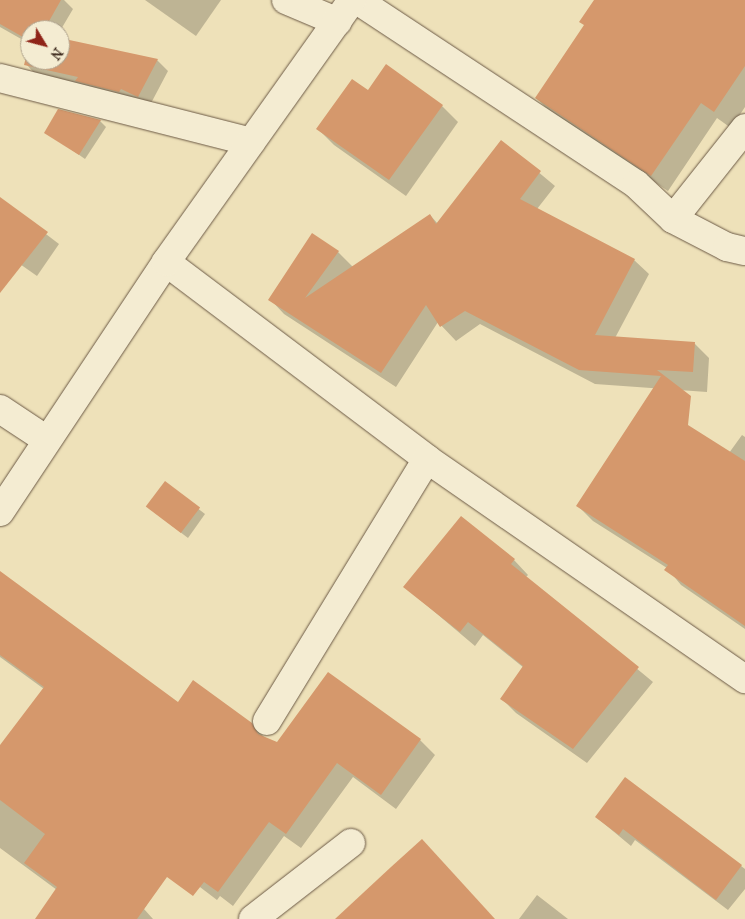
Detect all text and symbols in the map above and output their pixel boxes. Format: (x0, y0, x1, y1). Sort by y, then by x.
north arrow (20, 20, 70, 70)
text: N (47, 44, 67, 63)

